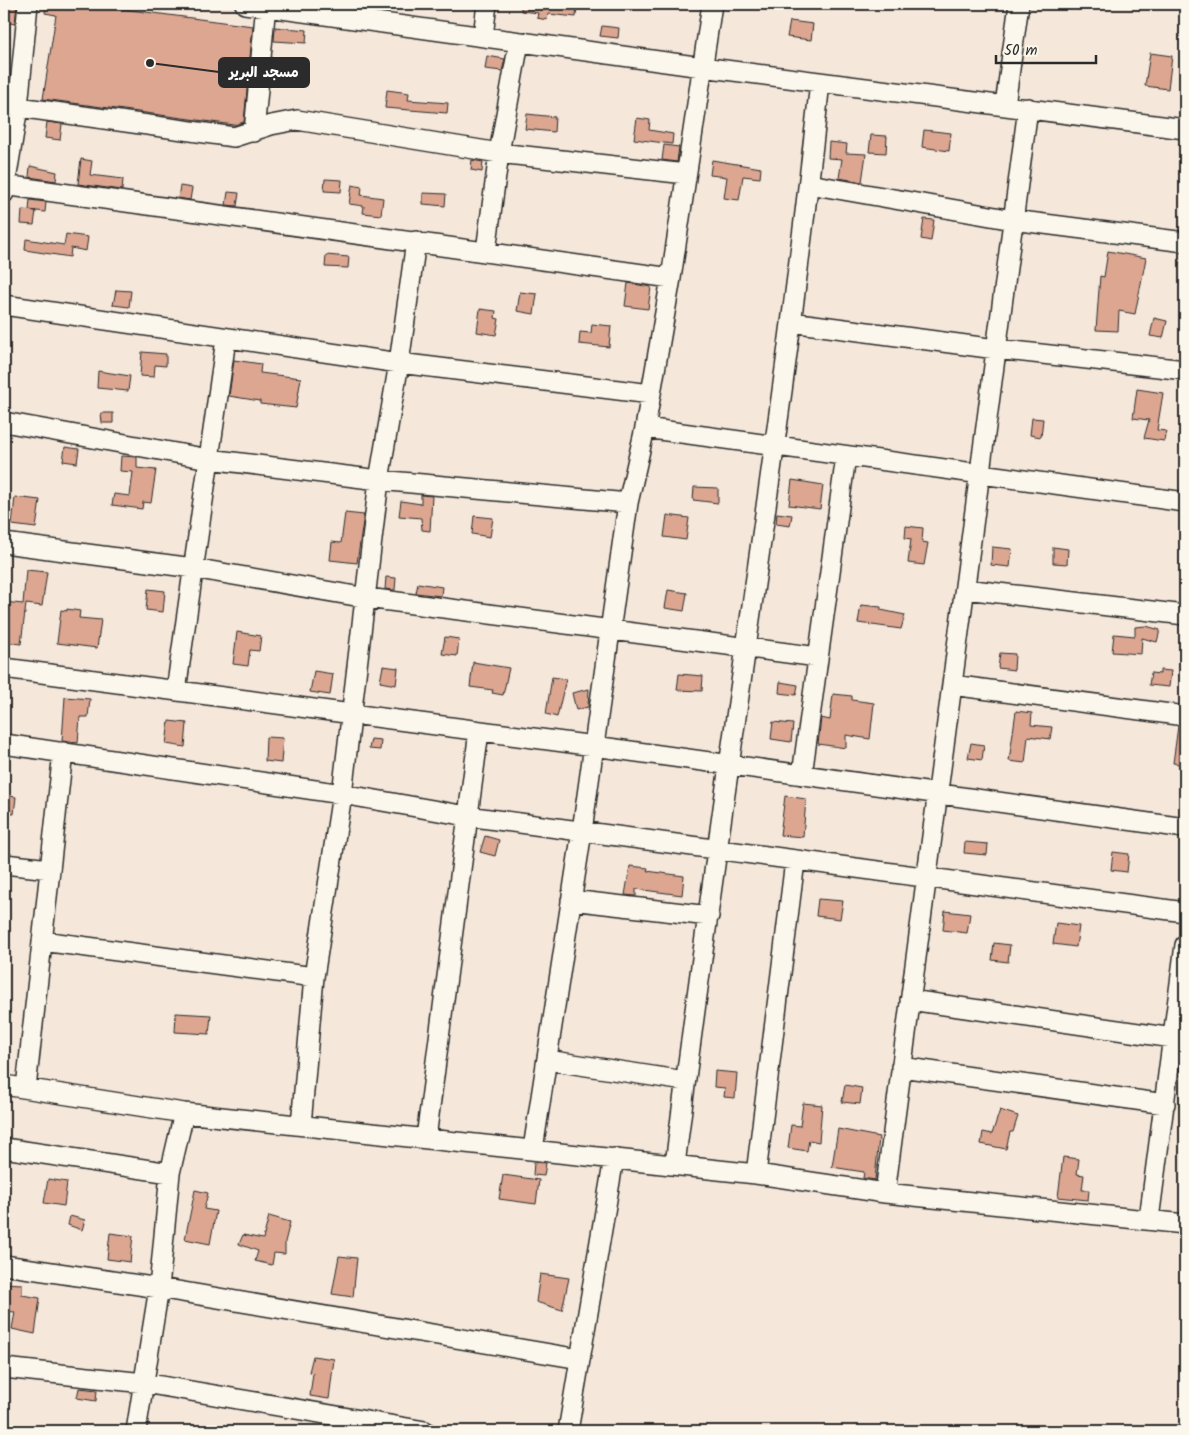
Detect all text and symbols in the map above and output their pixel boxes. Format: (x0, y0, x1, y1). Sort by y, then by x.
scale bar (996, 32, 1096, 64)
text: 50 m (1004, 39, 1038, 63)
callout: مسجد البرير (219, 58, 309, 87)
text: مسجد البرير (227, 62, 299, 84)

